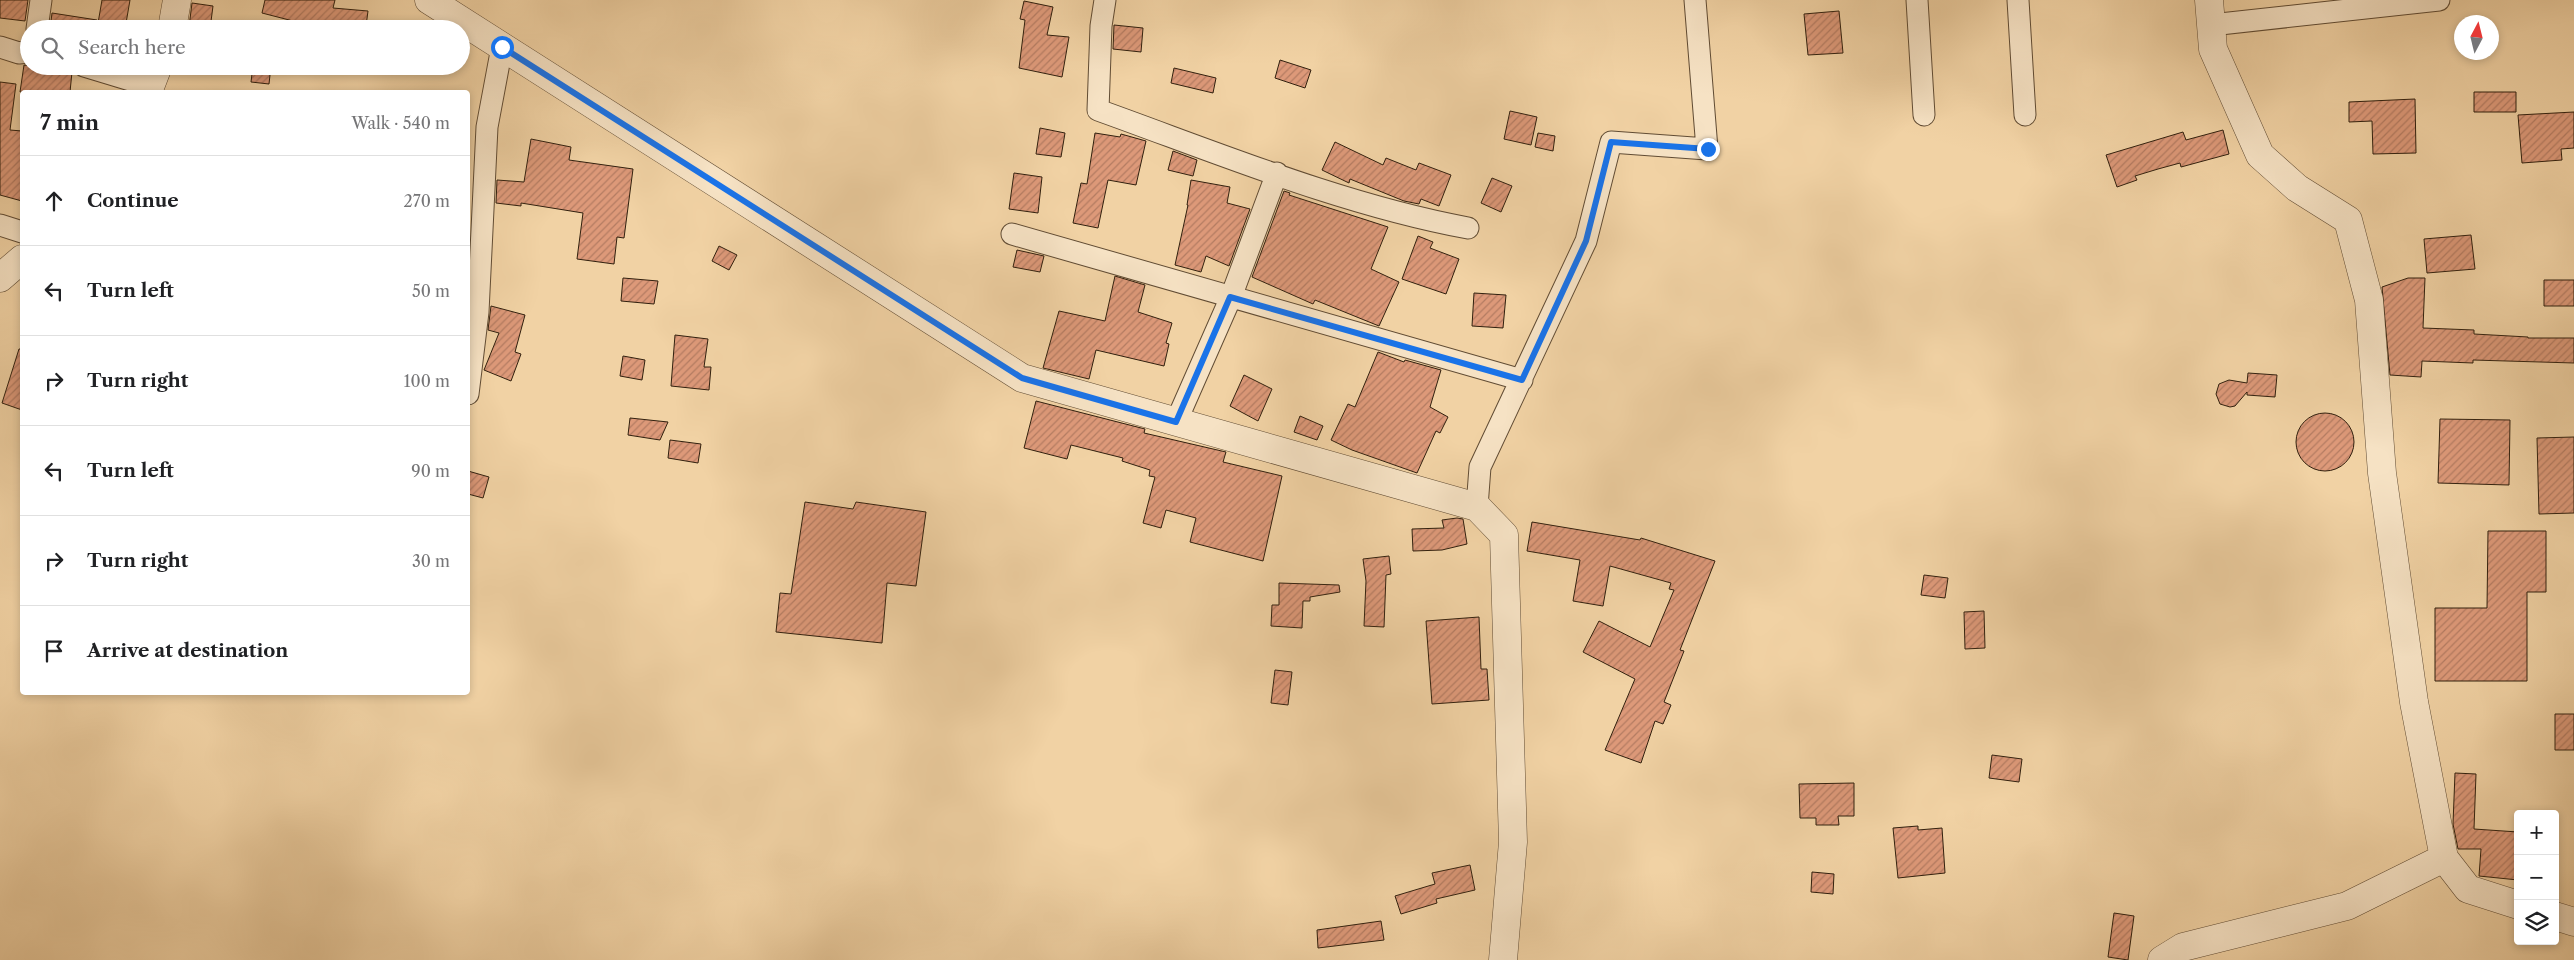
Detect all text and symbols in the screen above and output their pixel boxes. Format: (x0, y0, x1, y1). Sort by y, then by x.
north arrow (2454, 15, 2499, 60)
search box (20, 20, 470, 75)
icon: search (38, 34, 66, 62)
text: Search here (78, 36, 186, 59)
route start (491, 36, 514, 59)
text: 7 min (40, 110, 99, 135)
text: Walk · 540 m (352, 113, 450, 133)
route end (1697, 138, 1720, 161)
icon: ahead (40, 187, 68, 215)
text: Continue (87, 189, 179, 212)
text: 270 m (404, 191, 450, 211)
icon: left (40, 277, 68, 305)
text: Turn left (87, 279, 174, 302)
text: 50 m (412, 281, 450, 301)
icon: right (40, 367, 68, 395)
text: Turn right (87, 369, 188, 392)
text: 100 m (404, 371, 450, 391)
icon: left (40, 457, 68, 485)
text: Turn left (87, 459, 174, 482)
text: 90 m (411, 461, 450, 481)
icon: right (40, 547, 68, 575)
text: Turn right (87, 549, 188, 572)
text: 30 m (412, 551, 450, 571)
icon: arrive (40, 637, 68, 665)
text: Arrive at destination (87, 639, 288, 662)
map controls (2514, 810, 2559, 945)
button: + (2514, 810, 2559, 855)
button: − (2514, 855, 2559, 900)
button: layers (2514, 900, 2559, 945)

